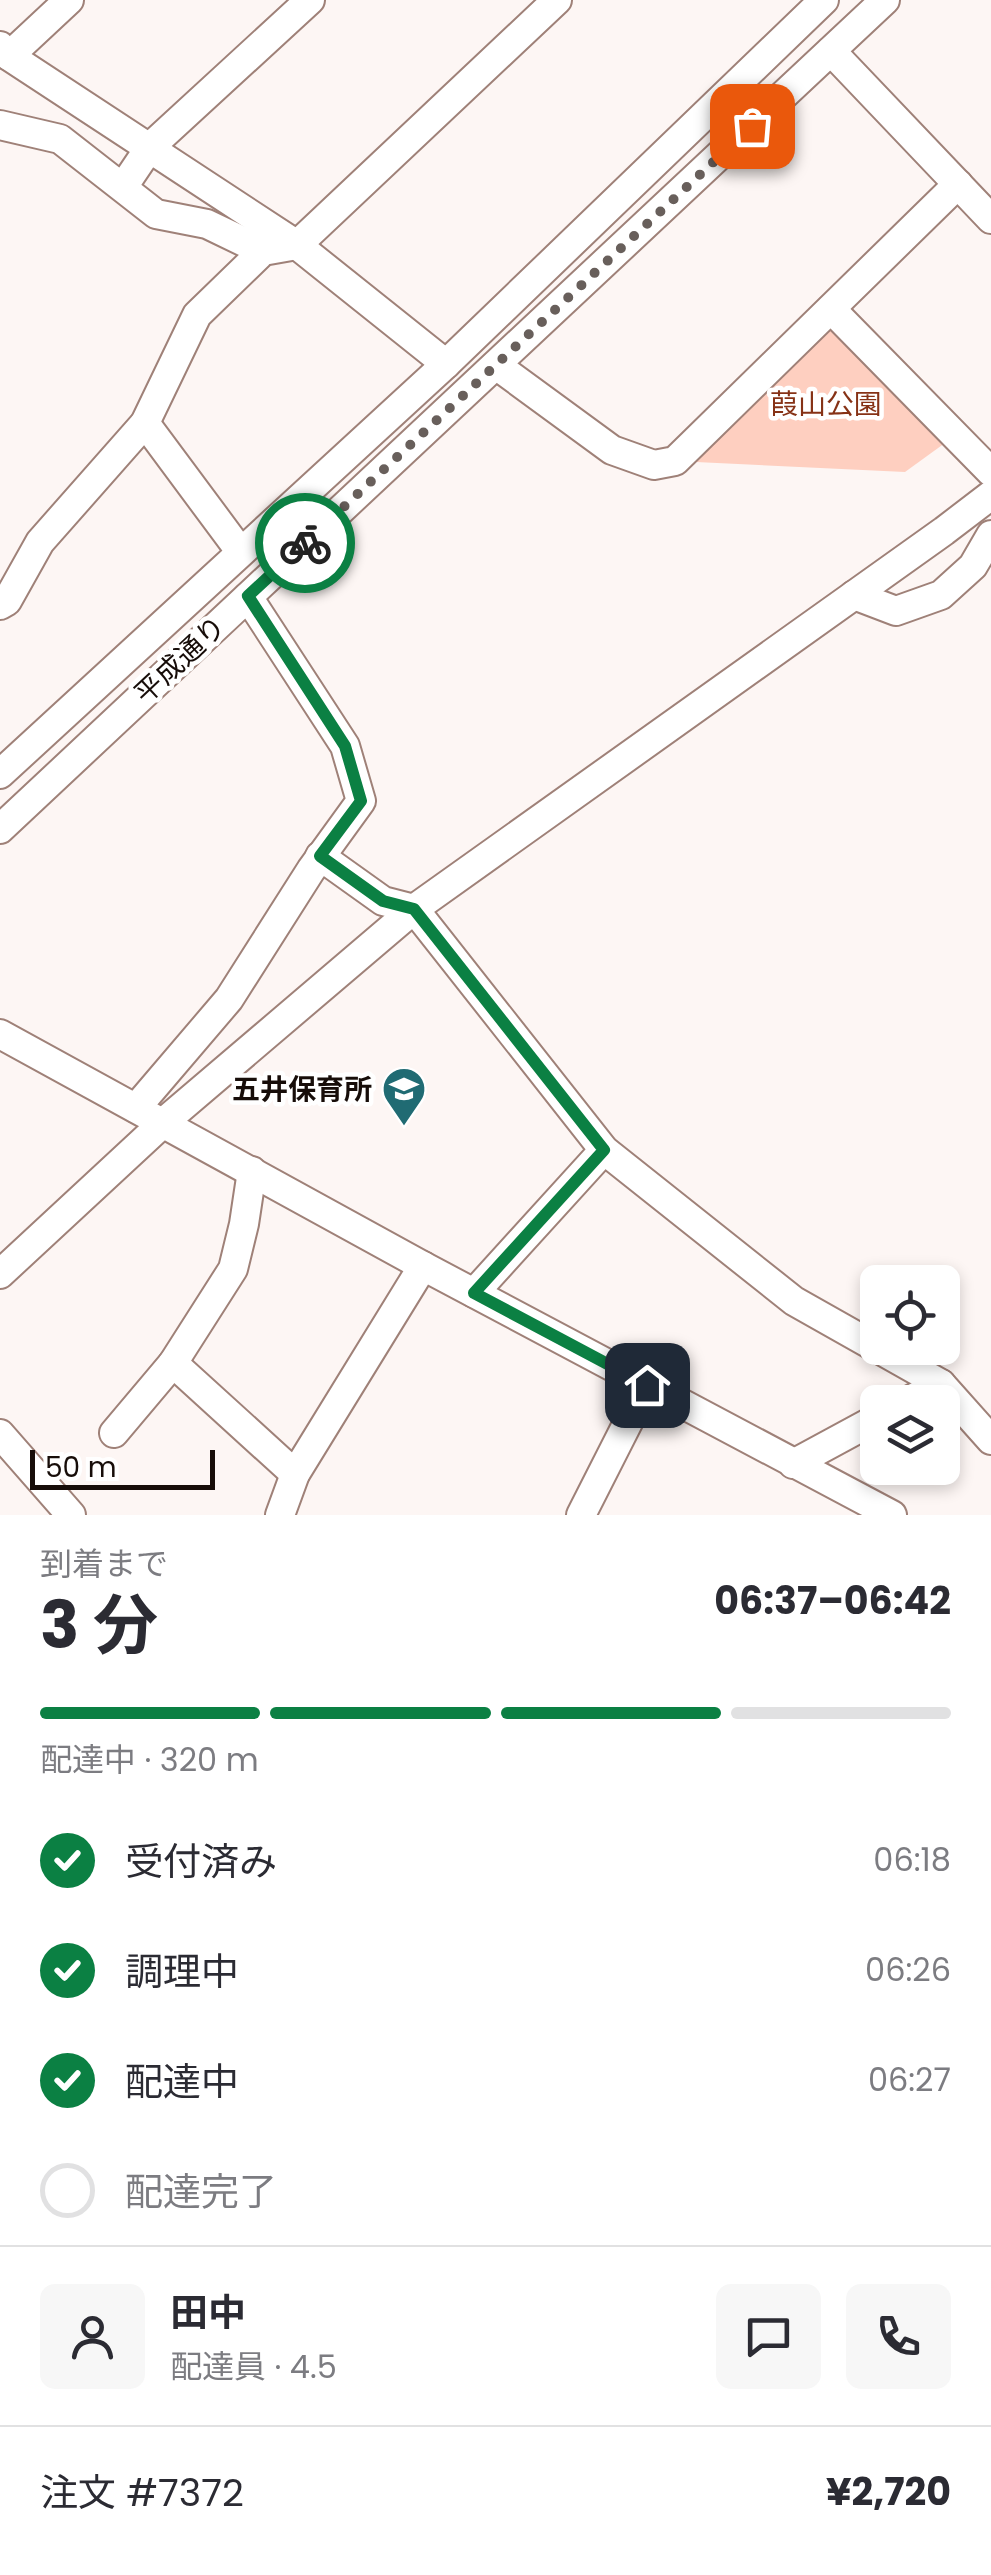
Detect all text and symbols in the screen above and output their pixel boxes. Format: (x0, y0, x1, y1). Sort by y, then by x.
pin (710, 84, 795, 169)
icon: bag (725, 99, 780, 154)
park label: 葭山公園 (770, 385, 882, 424)
courier (255, 493, 355, 593)
icon: bike (278, 516, 333, 571)
street label: 平成通り (126, 608, 234, 712)
school or university icon: 五井保育所 (381, 1066, 427, 1127)
place label: 五井保育所 (232, 1070, 372, 1109)
map controls (860, 1265, 960, 1485)
button: locate (860, 1265, 960, 1365)
pin (605, 1343, 690, 1428)
icon: home (620, 1358, 675, 1413)
button: layers (860, 1385, 960, 1485)
scale bar (30, 1445, 215, 1490)
text: 50 m (45, 1448, 116, 1487)
text: 到着まで (40, 1541, 168, 1586)
text: 06:37–06:42 (714, 1574, 951, 1627)
text: 3 分 (40, 1580, 158, 1671)
text: 配達中 · 320 m (40, 1737, 259, 1782)
icon: check (40, 1833, 95, 1888)
text: 受付済み (125, 1835, 277, 1888)
text: 06:18 (873, 1837, 951, 1882)
icon: check (40, 1943, 95, 1998)
text: 調理中 (125, 1945, 239, 1998)
text: 06:26 (865, 1947, 951, 1992)
icon: check (40, 2053, 95, 2108)
text: 配達中 (125, 2055, 239, 2108)
text: 06:27 (868, 2057, 951, 2102)
text: 配達完了 (125, 2165, 277, 2218)
button: person (40, 2284, 145, 2389)
button: chat (716, 2284, 821, 2389)
button: phone (846, 2284, 951, 2389)
text: 田中 (170, 2286, 246, 2339)
text: 配達員 · 4.5 (170, 2344, 337, 2389)
text: ¥2,720 (826, 2465, 951, 2518)
text: 注文 #7372 (40, 2466, 244, 2519)

